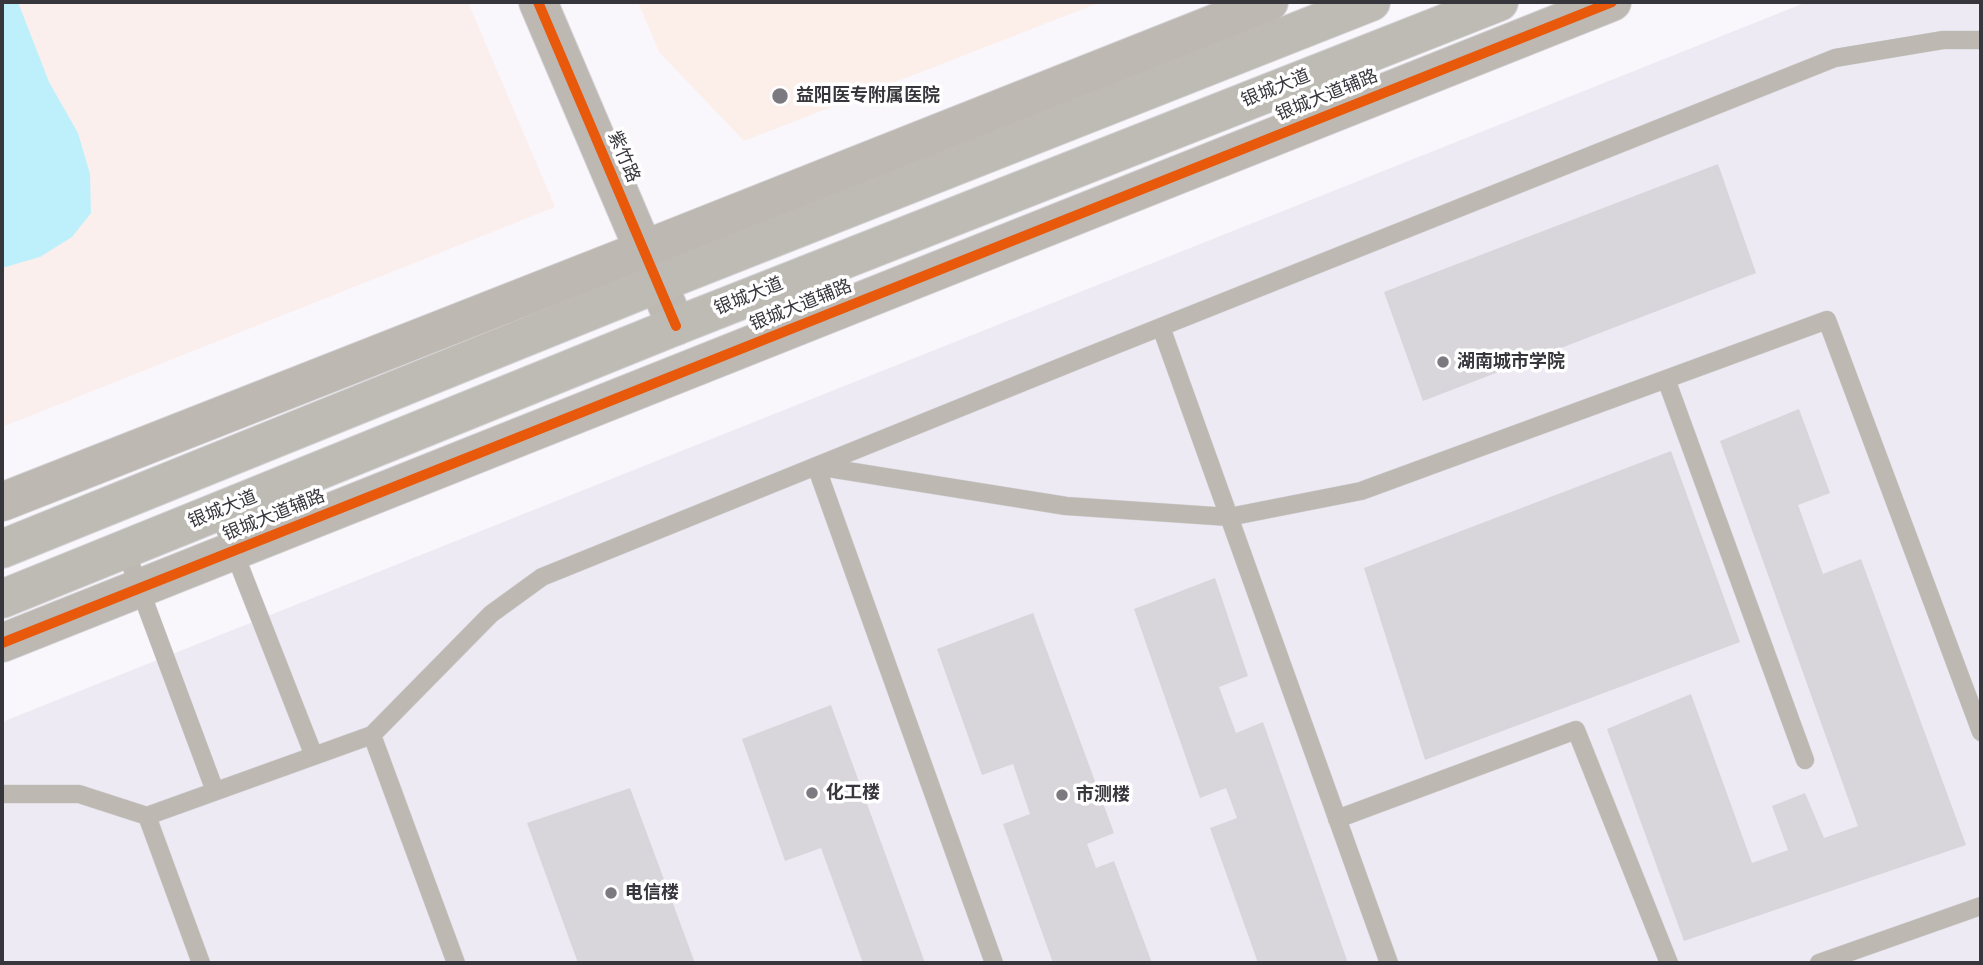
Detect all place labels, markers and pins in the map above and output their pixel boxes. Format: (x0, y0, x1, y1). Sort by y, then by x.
place label: 益阳医专附属医院 (796, 85, 940, 107)
marker: 益阳医专附属医院 (770, 86, 790, 106)
place label: 湖南城市学院 (1457, 351, 1565, 373)
marker: 湖南城市学院 (1435, 354, 1451, 370)
place label: 化工楼 (826, 782, 880, 804)
place label: 市测楼 (1076, 784, 1130, 806)
marker: 化工楼 (804, 785, 820, 801)
marker: 市测楼 (1054, 787, 1070, 803)
place label: 电信楼 (625, 882, 679, 904)
marker: 电信楼 (603, 885, 619, 901)

